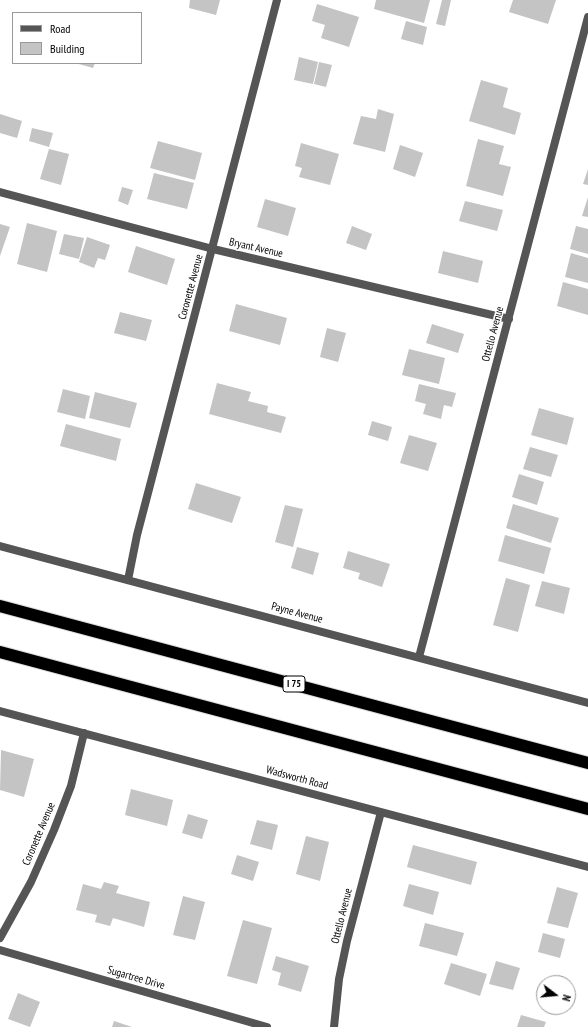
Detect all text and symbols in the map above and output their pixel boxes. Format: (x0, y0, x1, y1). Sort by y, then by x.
legend (12, 12, 142, 64)
text: Road (50, 21, 70, 36)
text: Building (50, 41, 85, 56)
street label: Bryant Avenue (228, 235, 284, 261)
street label: Coronette Avenue (176, 253, 206, 321)
street label: Ottello Avenue (479, 305, 507, 363)
street label: Payne Avenue (270, 600, 324, 626)
road number: I 75 (283, 676, 305, 692)
street label: Wadsworth Road (265, 763, 329, 793)
street label: Coronette Avenue (20, 800, 58, 868)
street label: Ottello Avenue (329, 887, 355, 945)
street label: Sugartree Drive (106, 963, 166, 993)
north arrow (536, 975, 576, 1015)
text: N (559, 993, 574, 1003)

